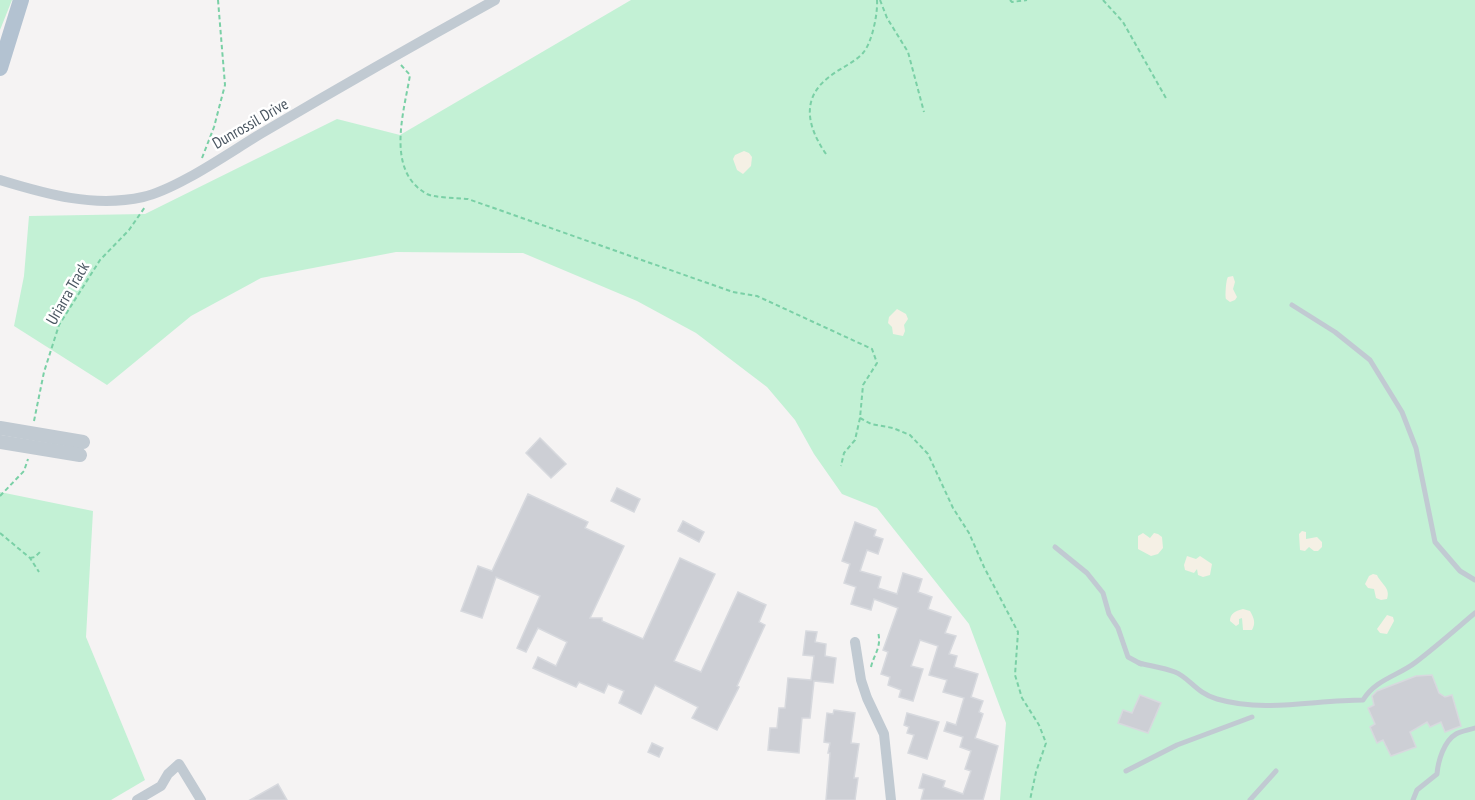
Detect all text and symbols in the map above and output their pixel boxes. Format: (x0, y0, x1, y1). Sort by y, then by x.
street label: Dunrossil Drive (209, 93, 291, 153)
street label: Uriarra Track (41, 257, 93, 328)

